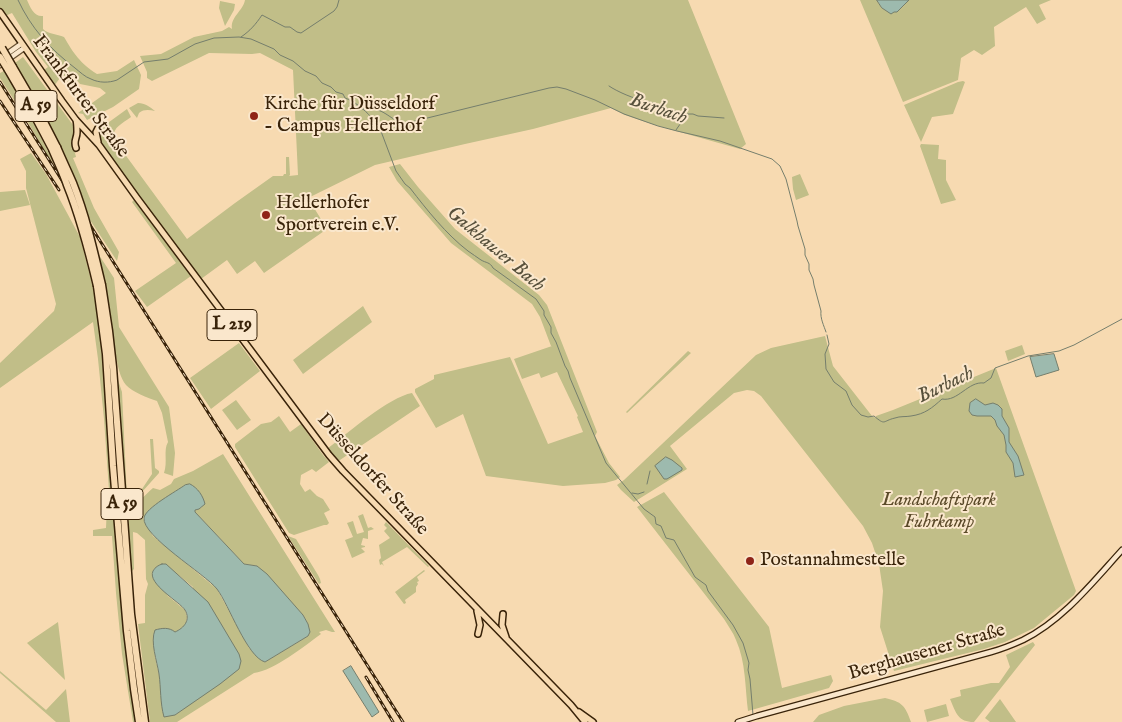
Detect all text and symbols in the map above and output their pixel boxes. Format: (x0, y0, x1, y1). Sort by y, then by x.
street label: Frankfurter Straße (27, 31, 133, 163)
water label: Burbach (626, 89, 690, 131)
road number: A 59 (15, 90, 57, 122)
place label: Kirche für Düsseldorf - Campus Hellerhof (264, 94, 435, 138)
marker: Kirche für Düsseldorf - Campus Hellerhof (248, 110, 260, 122)
place label: Hellerhofer Sportverein e.V. (276, 193, 399, 237)
water label: Galkhauser Bach (441, 202, 549, 298)
marker: Hellerhofer Sportverein e.V. (260, 209, 272, 221)
road number: L 219 (207, 310, 257, 340)
water label: Burbach (914, 362, 978, 410)
street label: Düsseldorfer Straße (311, 409, 433, 541)
road number: A 59 (101, 488, 143, 520)
park label: Landschaftspark Fuhrkamp (882, 490, 996, 534)
place label: Postannahmestelle (760, 550, 905, 572)
marker: Postannahmestelle (744, 555, 756, 567)
street label: Berghausener Straße (846, 620, 1008, 686)

